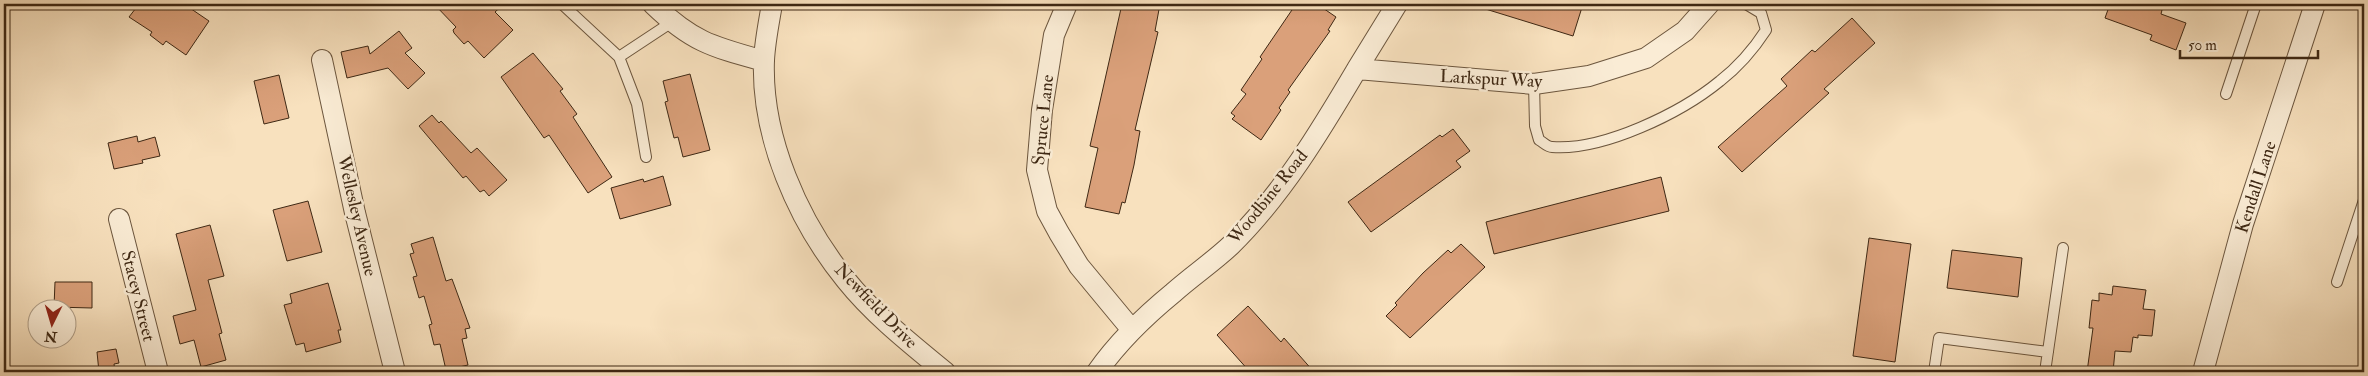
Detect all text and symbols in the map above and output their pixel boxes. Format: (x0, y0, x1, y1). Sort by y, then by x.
scale bar (2180, 28, 2318, 60)
text: 50 m (2188, 36, 2217, 55)
street label: Larkspur Way (1439, 65, 1544, 93)
street label: Spruce Lane (1027, 73, 1059, 166)
street label: Kendall Lane (2230, 138, 2282, 236)
street label: Woodbine Road (1222, 145, 1313, 250)
street label: Wellesley Avenue (332, 153, 382, 279)
street label: Stacey Street (116, 248, 160, 344)
street label: Newfield Drive (829, 258, 923, 354)
north arrow (28, 298, 78, 348)
text: N (43, 327, 59, 346)

